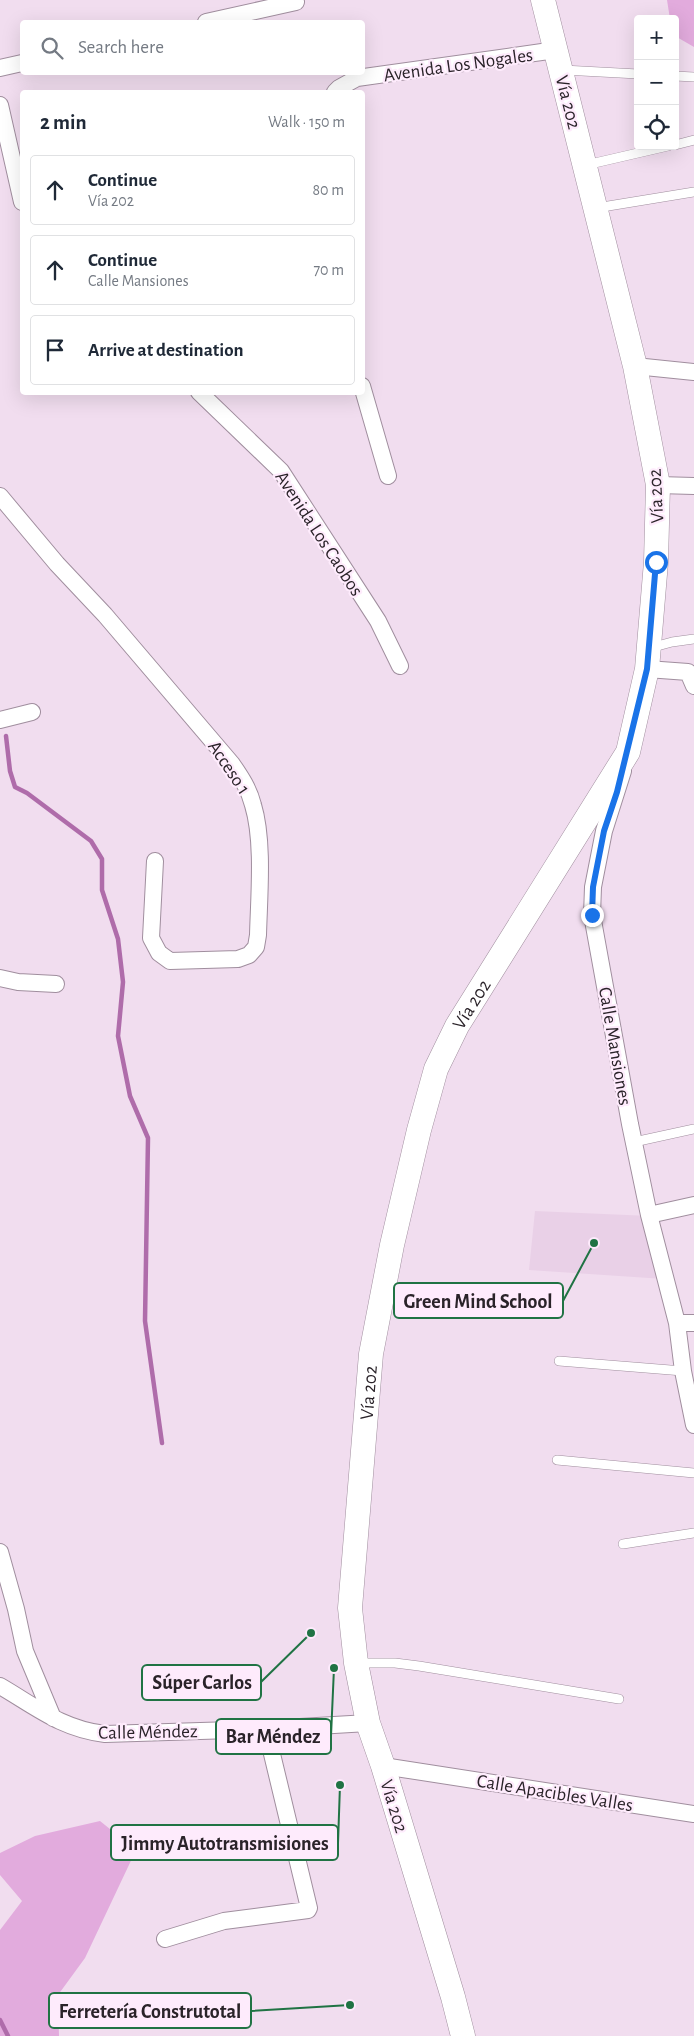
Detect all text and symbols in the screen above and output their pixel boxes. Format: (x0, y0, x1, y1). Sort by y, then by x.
map controls (634, 15, 679, 150)
button: + (634, 15, 679, 60)
search box (20, 20, 365, 75)
icon: search (38, 34, 66, 62)
text: Search here (78, 38, 164, 57)
street label: Avenida Los Nogales (382, 46, 534, 85)
button: − (634, 60, 679, 105)
street label: Vía 202 (552, 74, 583, 131)
button: locate (634, 105, 679, 150)
text: 2 min (40, 112, 87, 133)
text: Walk · 150 m (268, 114, 345, 130)
text: Continue (88, 171, 157, 190)
icon: ahead (41, 176, 69, 204)
text: 80 m (313, 182, 344, 198)
text: Vía 202 (88, 193, 134, 209)
text: Continue (88, 251, 157, 270)
icon: ahead (41, 256, 69, 284)
text: 70 m (313, 262, 344, 278)
text: Calle Mansiones (88, 273, 189, 289)
icon: arrive (41, 336, 69, 364)
text: Arrive at destination (88, 341, 244, 360)
street label: Avenida Los Caobos (271, 468, 366, 600)
street label: Vía 202 (646, 468, 667, 524)
route start (645, 551, 668, 574)
street label: Acceso 1 (204, 738, 253, 798)
route end (581, 904, 604, 927)
street label: Vía 202 (450, 976, 495, 1033)
street label: Calle Mansiones (595, 986, 634, 1107)
callout: Green Mind School (394, 1283, 563, 1318)
text: Green Mind School (403, 1292, 553, 1312)
street label: Vía 202 (358, 1364, 381, 1421)
callout: Súper Carlos (142, 1665, 261, 1700)
text: Súper Carlos (152, 1673, 252, 1693)
callout: Bar Méndez (216, 1719, 331, 1754)
street label: Calle Méndez (98, 1722, 198, 1743)
text: Bar Méndez (225, 1727, 321, 1747)
street label: Calle Apacibles Valles (475, 1772, 634, 1815)
street label: Vía 202 (377, 1778, 411, 1836)
callout: Jimmy Autotransmisiones (111, 1825, 338, 1860)
text: Jimmy Autotransmisiones (121, 1834, 329, 1854)
callout: Ferretería Construtotal (49, 1993, 251, 2028)
text: Ferretería Construtotal (59, 2002, 241, 2022)

